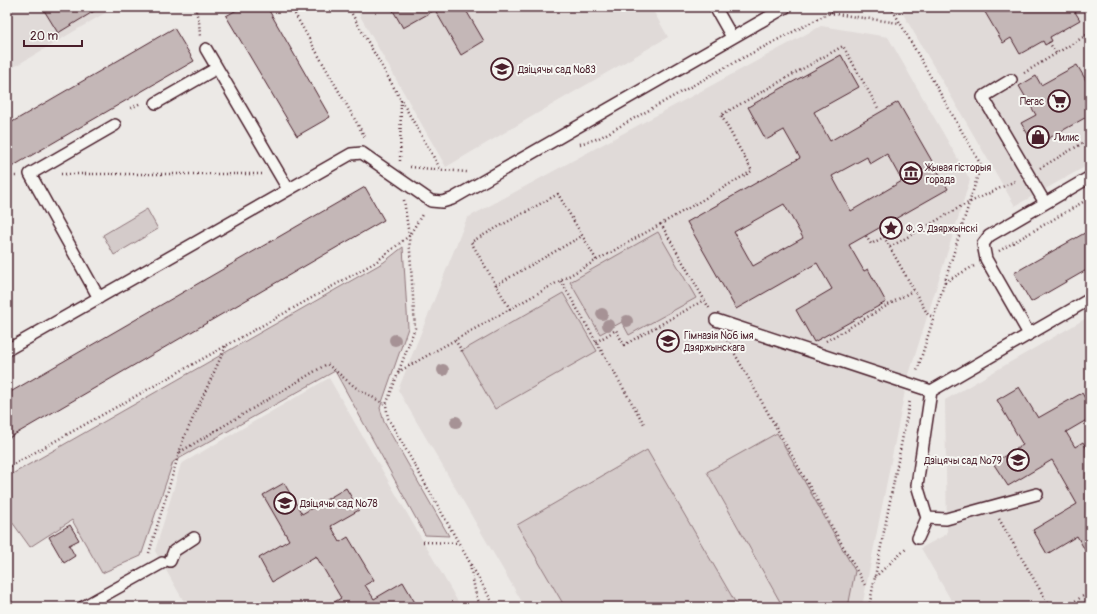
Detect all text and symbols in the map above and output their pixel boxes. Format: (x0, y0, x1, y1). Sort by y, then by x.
scale bar (24, 22, 82, 48)
text: 20 m (30, 29, 59, 44)
school or university icon: Дзіцячы сад №83 (489, 56, 515, 82)
place label: Дзіцячы сад №83 (517, 64, 596, 76)
supermarket icon: Пегас (1046, 88, 1072, 114)
place label: Пегас (1020, 96, 1044, 108)
shop icon: Лилис (1025, 124, 1051, 150)
place label: Лилис (1053, 132, 1079, 144)
museum icon: Жывая гісторыя горада (898, 160, 924, 186)
place label: Жывая гісторыя горада (924, 162, 991, 186)
place icon: Ф. Э. Дзяржынскі (878, 215, 904, 241)
place label: Ф. Э. Дзяржынскі (906, 223, 978, 235)
school or university icon: Гімназія №6 імя Дзяржынскага (655, 328, 681, 354)
place label: Гімназія №6 імя Дзяржынскага (683, 330, 754, 354)
school or university icon: Дзіцячы сад №79 (1005, 447, 1031, 473)
place label: Дзіцячы сад №79 (923, 455, 1002, 467)
school or university icon: Дзіцячы сад №78 (272, 490, 298, 516)
place label: Дзіцячы сад №78 (299, 498, 378, 510)

